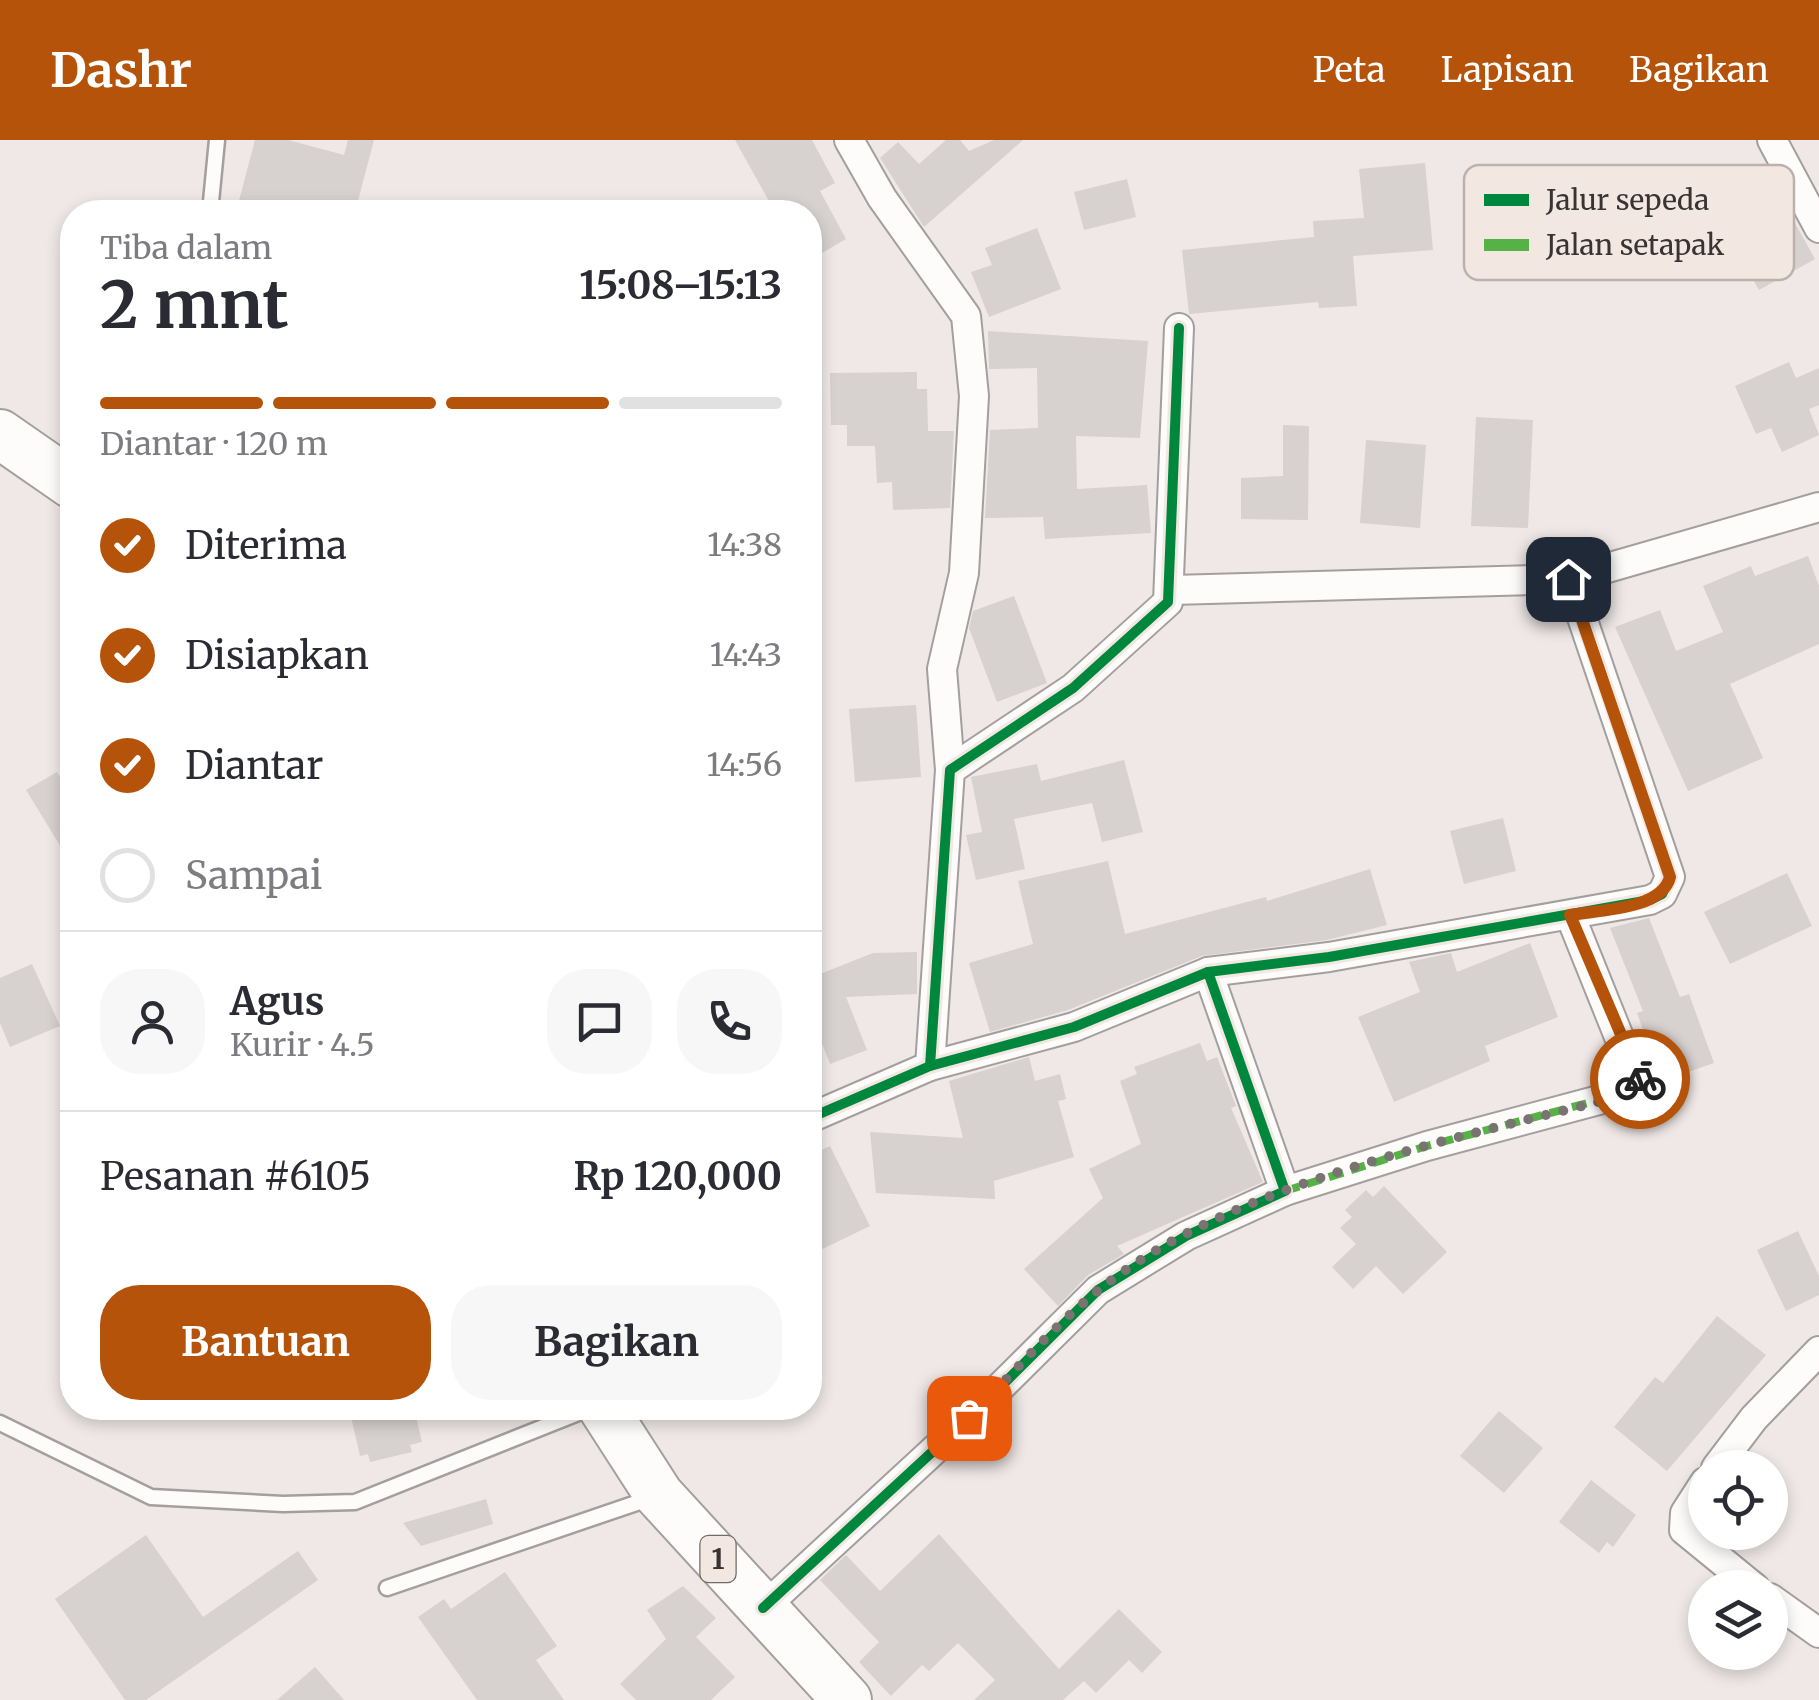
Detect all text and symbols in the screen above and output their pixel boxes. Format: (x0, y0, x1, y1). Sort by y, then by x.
text: Dashr (50, 40, 192, 100)
text: Peta (1312, 48, 1385, 92)
text: Lapisan (1440, 48, 1574, 92)
text: Bagikan (1629, 48, 1769, 92)
legend (1464, 165, 1794, 280)
text: Jalur sepeda (1545, 182, 1709, 218)
text: Jalan setapak (1545, 227, 1724, 263)
text: Tiba dalam (100, 228, 272, 268)
text: 15:08–15:13 (579, 262, 782, 309)
text: 2 mnt (100, 264, 289, 346)
text: Diantar · 120 m (100, 424, 328, 464)
icon: check (100, 518, 155, 573)
text: Diterima (185, 522, 347, 569)
text: 14:38 (707, 525, 782, 565)
pin (1526, 537, 1611, 622)
icon: home (1541, 552, 1596, 607)
icon: check (100, 628, 155, 683)
text: Disiapkan (185, 632, 369, 679)
text: 14:43 (710, 635, 782, 675)
icon: check (100, 738, 155, 793)
text: Diantar (185, 742, 323, 789)
text: 14:56 (707, 745, 782, 785)
text: Sampai (185, 852, 322, 899)
button: person (100, 969, 205, 1074)
button: chat (547, 969, 652, 1074)
button: phone (677, 969, 782, 1074)
text: Agus (230, 978, 324, 1025)
text: Kurir · 4.5 (230, 1025, 375, 1065)
courier (1590, 1029, 1690, 1129)
icon: bike (1613, 1052, 1668, 1107)
text: Pesanan #6105 (100, 1153, 371, 1200)
text: Rp 120,000 (573, 1153, 782, 1200)
button: Bantuan (100, 1285, 431, 1400)
button: Bagikan (451, 1285, 782, 1400)
pin (927, 1376, 1012, 1461)
icon: bag (942, 1391, 997, 1446)
map controls (1688, 1450, 1788, 1670)
button: locate (1688, 1450, 1788, 1550)
road number: 1 (700, 1536, 736, 1582)
button: layers (1688, 1570, 1788, 1670)

